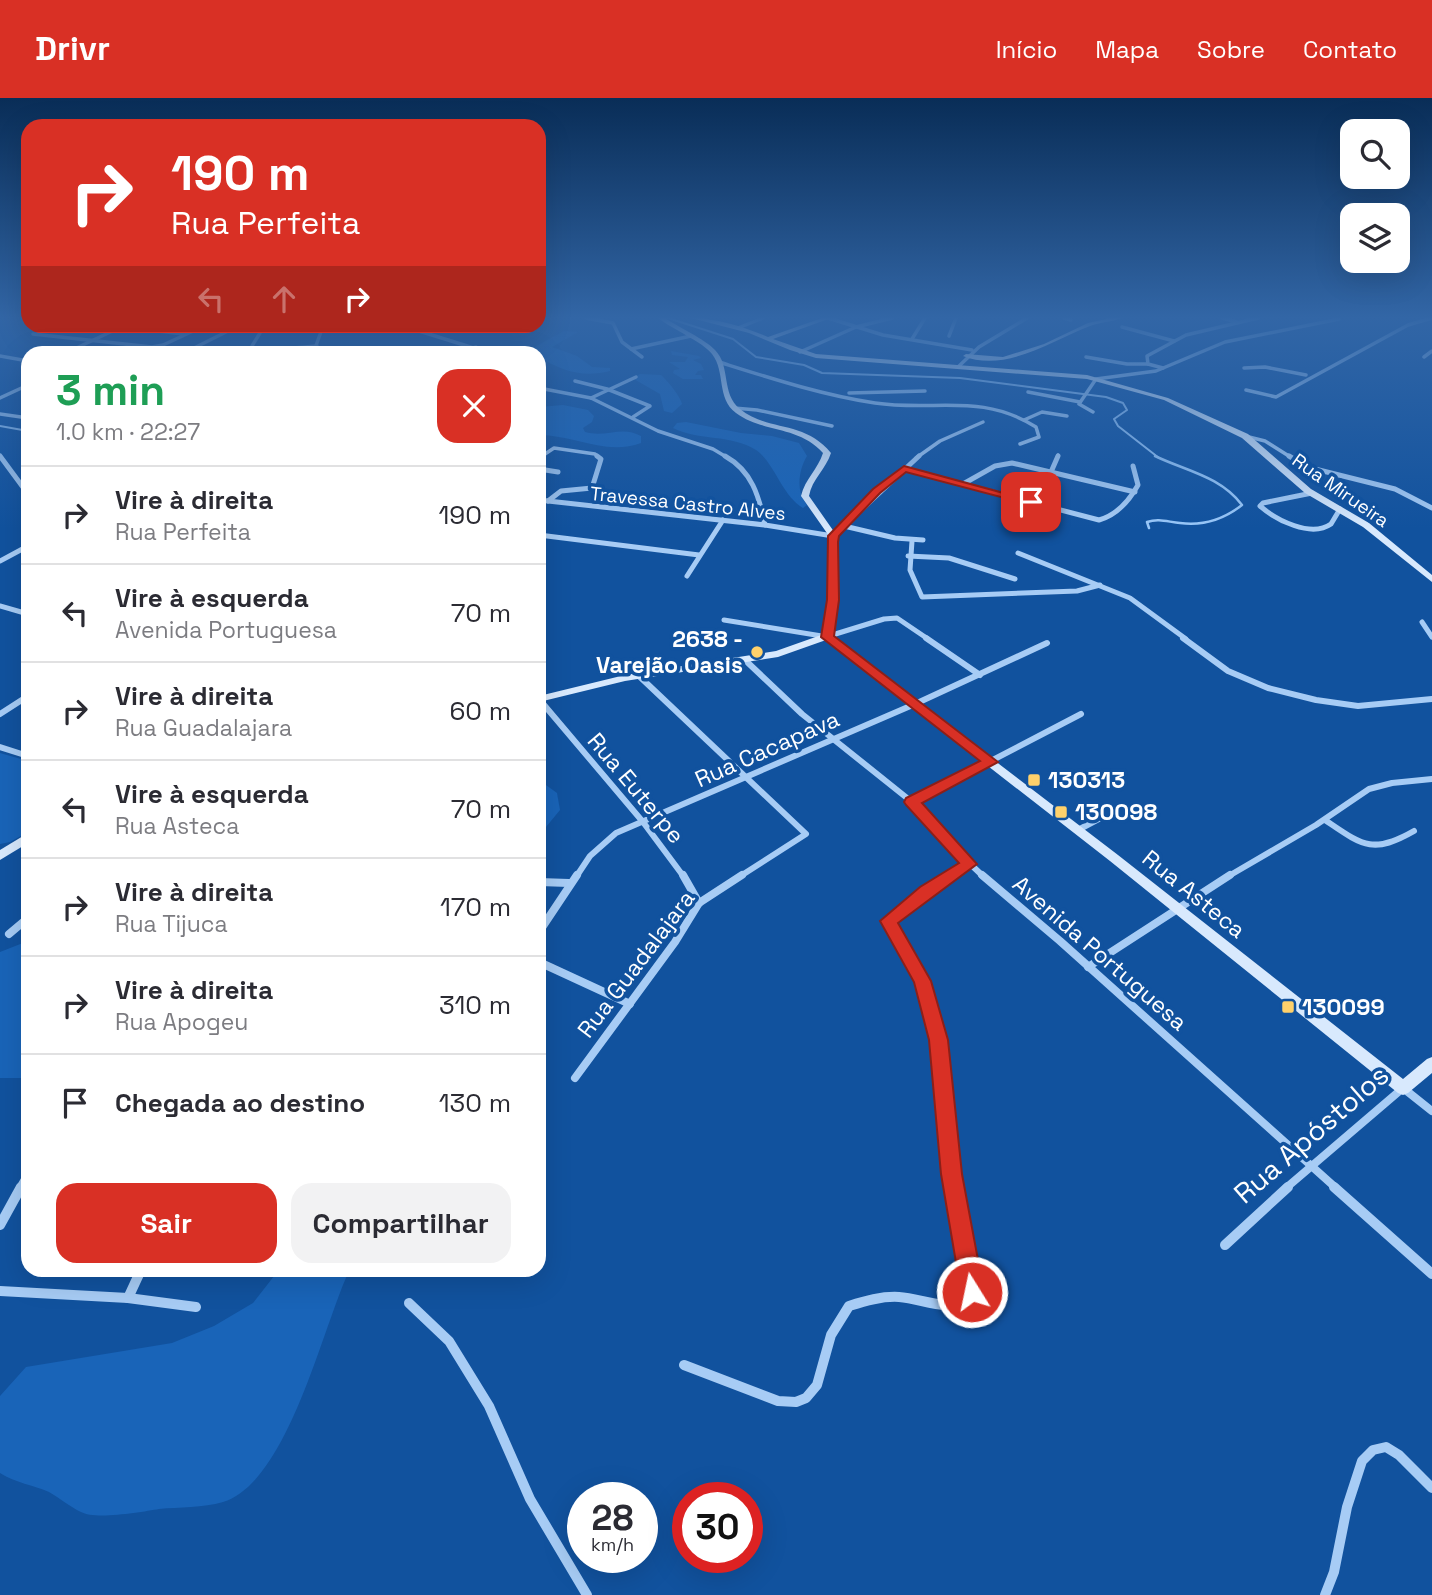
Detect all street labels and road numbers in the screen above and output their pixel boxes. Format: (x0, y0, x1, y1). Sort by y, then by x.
street label: Rua Mirueira (1287, 448, 1394, 533)
street label: Travessa Castro Alves (589, 481, 787, 526)
street label: Rua Cacapava (690, 704, 844, 794)
street label: Rua Euterpe (581, 726, 691, 850)
street label: Rua Asteca (1136, 843, 1252, 945)
street label: Avenida Portuguesa (1006, 869, 1194, 1037)
street label: Rua Guadalajara (571, 884, 701, 1044)
street label: Rua Apóstolos (1226, 1057, 1396, 1211)

